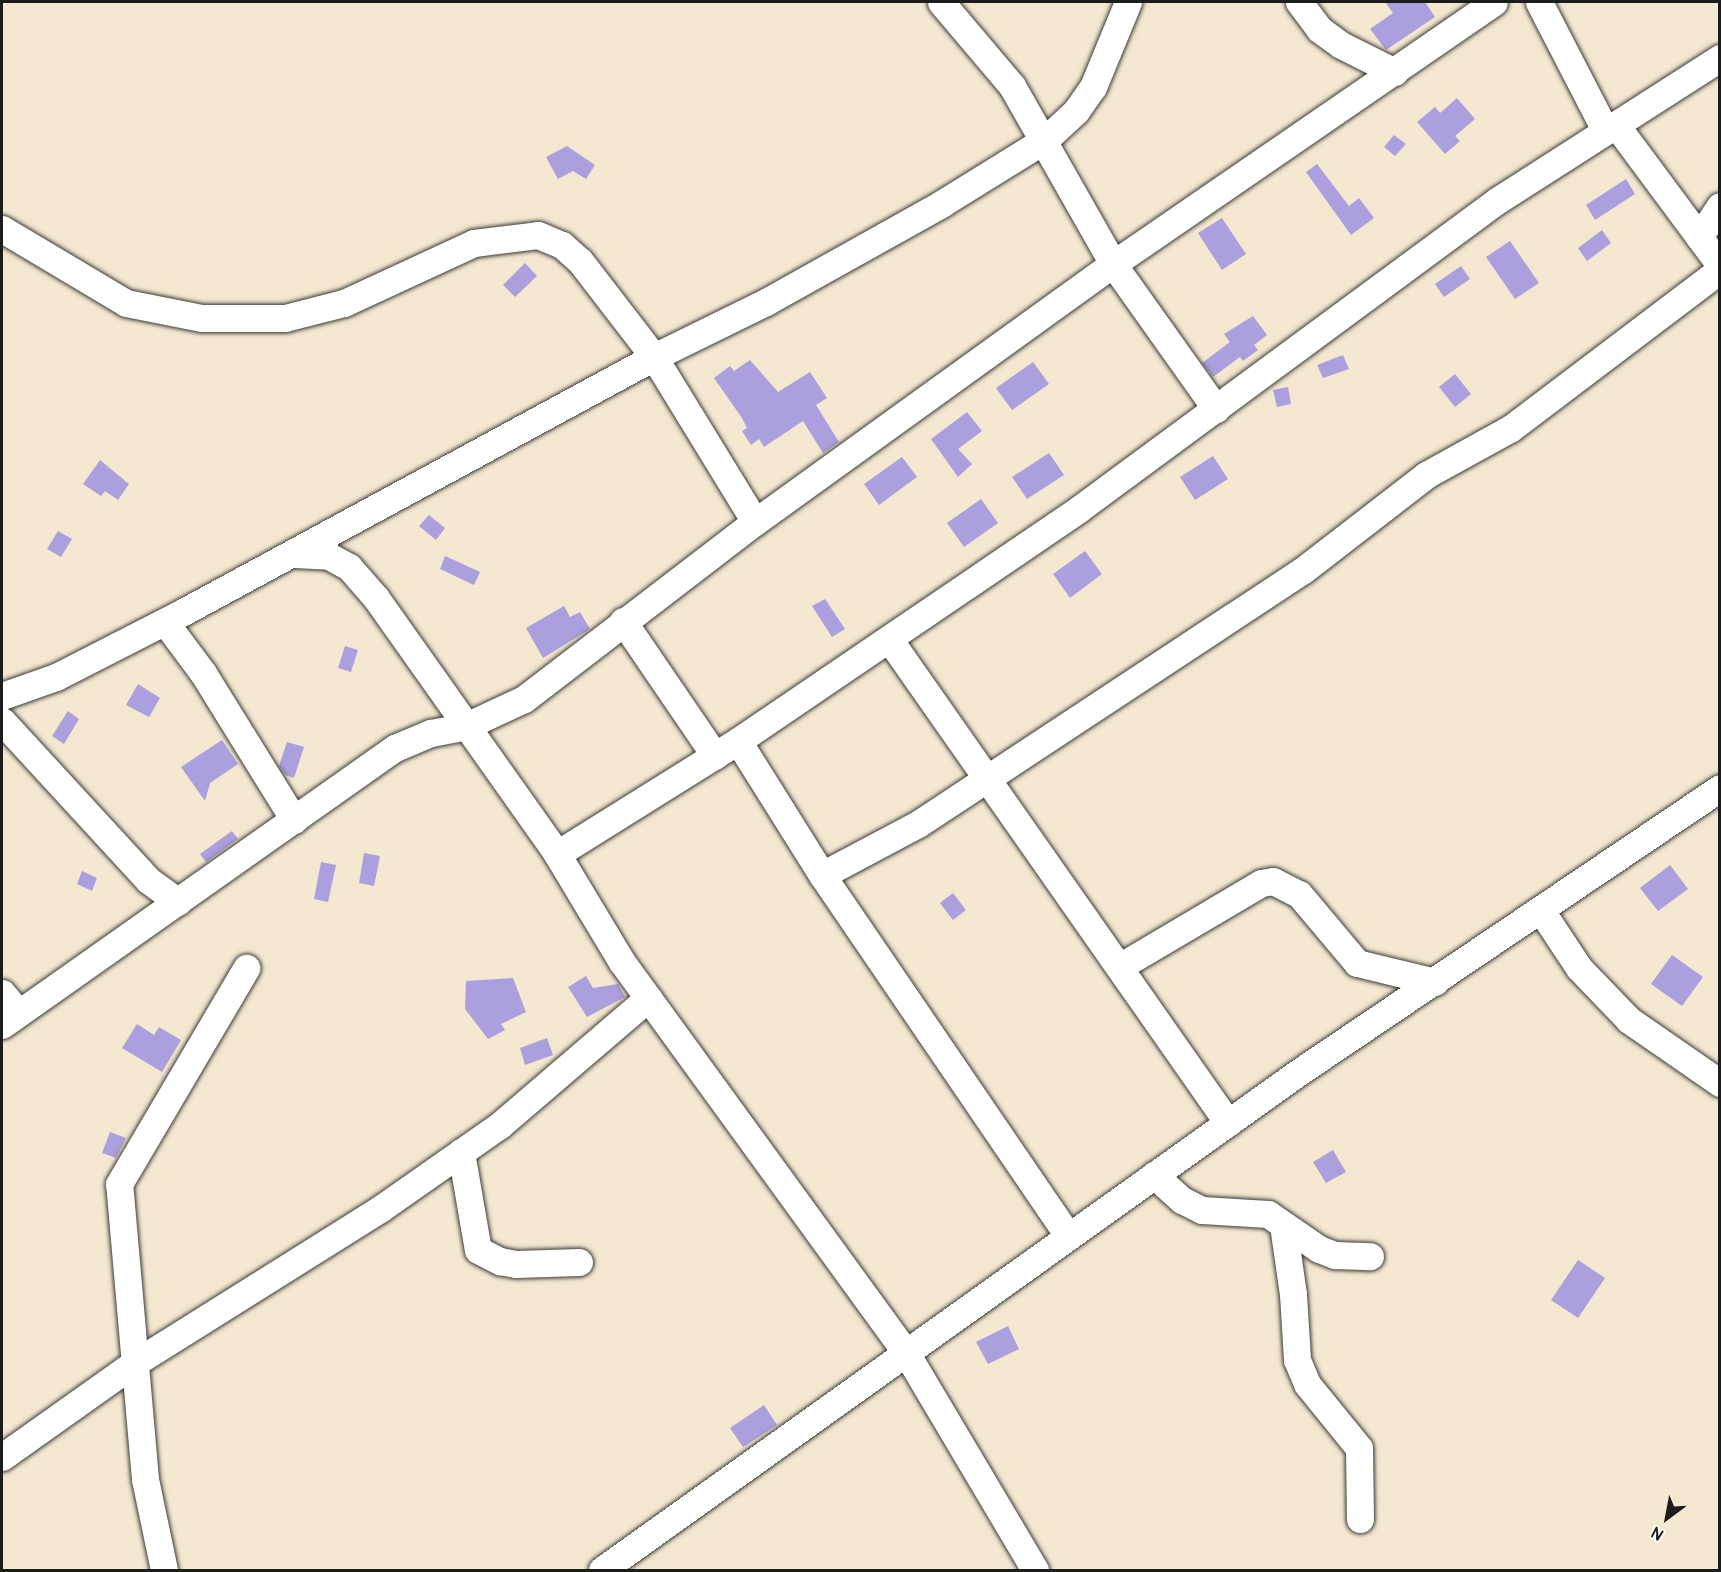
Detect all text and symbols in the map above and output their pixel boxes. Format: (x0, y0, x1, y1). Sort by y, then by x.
north arrow (1637, 1488, 1697, 1548)
text: N (1648, 1522, 1667, 1545)

